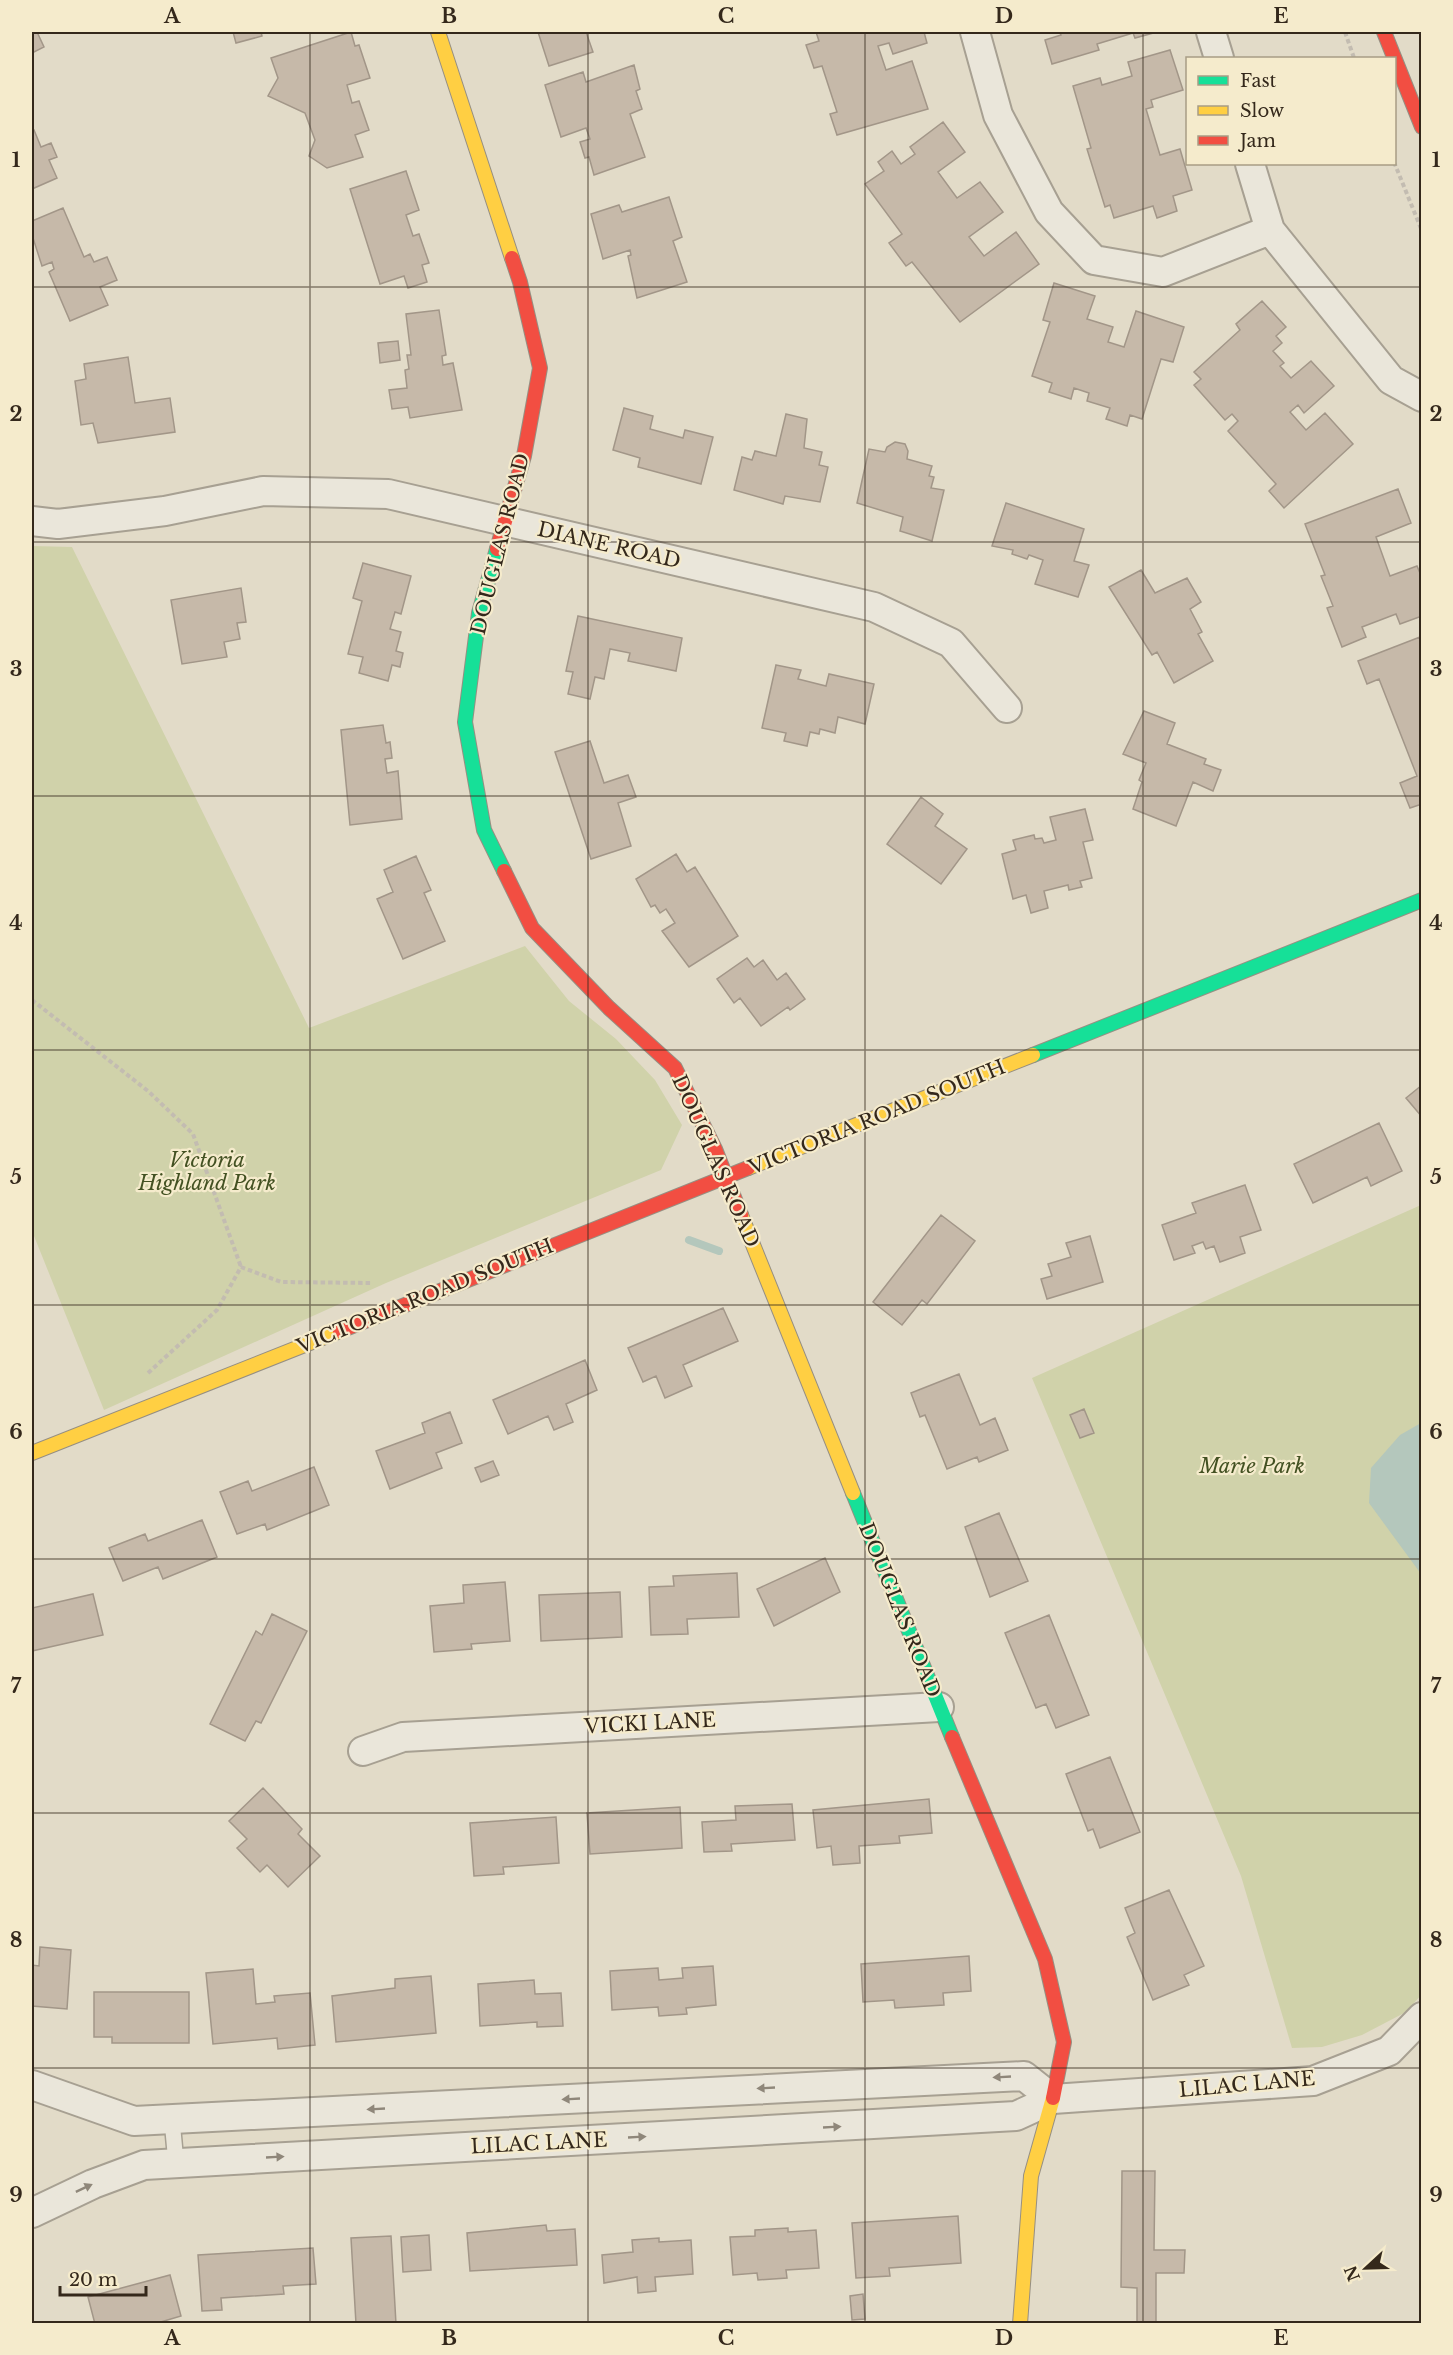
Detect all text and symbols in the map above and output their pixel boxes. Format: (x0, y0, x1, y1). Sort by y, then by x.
text: A (163, 4, 181, 28)
text: B (441, 4, 457, 28)
text: C (718, 4, 734, 28)
text: D (995, 4, 1013, 28)
text: E (1273, 4, 1289, 28)
legend (1186, 57, 1396, 165)
text: Fast (1240, 70, 1277, 92)
text: Slow (1240, 100, 1285, 122)
text: Jam (1238, 130, 1276, 152)
text: 1 (12, 148, 21, 172)
text: 1 (1432, 148, 1441, 172)
text: 2 (9, 402, 23, 426)
text: 2 (1429, 402, 1443, 426)
street label: DOUGLAS ROAD (466, 451, 534, 637)
street label: DIANE ROAD (535, 517, 683, 573)
text: 3 (10, 657, 22, 681)
text: 3 (1430, 657, 1442, 681)
text: 4 (9, 911, 23, 935)
text: 4 (1429, 911, 1443, 935)
street label: VICTORIA ROAD SOUTH (744, 1054, 1009, 1180)
street label: DOUGLAS ROAD (667, 1071, 765, 1251)
park label: Victoria Highland Park (137, 1148, 276, 1195)
text: 5 (10, 1165, 22, 1189)
text: 5 (1430, 1165, 1442, 1189)
street label: VICTORIA ROAD SOUTH (292, 1233, 557, 1359)
text: 6 (9, 1420, 23, 1444)
text: 6 (1429, 1420, 1443, 1444)
park label: Marie Park (1198, 1454, 1305, 1478)
street label: DOUGLAS ROAD (854, 1519, 946, 1701)
text: 7 (11, 1674, 22, 1698)
text: 7 (1431, 1674, 1442, 1698)
street label: VICKI LANE (582, 1708, 717, 1738)
text: 8 (10, 1928, 22, 1952)
text: 8 (1430, 1928, 1442, 1952)
street label: LILAC LANE (1178, 2066, 1316, 2102)
one-way arrow (993, 2072, 1012, 2082)
one-way arrow (756, 2084, 775, 2093)
one-way arrow (561, 2094, 580, 2103)
one-way arrow (367, 2104, 386, 2113)
one-way arrow (822, 2122, 841, 2131)
street label: LILAC LANE (470, 2127, 608, 2159)
one-way arrow (628, 2133, 647, 2142)
one-way arrow (265, 2153, 284, 2162)
text: 9 (9, 2183, 23, 2207)
text: 9 (1429, 2183, 1443, 2207)
one-way arrow (76, 2184, 93, 2193)
north arrow (1336, 2238, 1396, 2298)
scale bar (60, 2259, 146, 2297)
text: N (1340, 2263, 1364, 2284)
text: 20 m (69, 2269, 117, 2291)
text: A (163, 2326, 181, 2350)
text: B (441, 2326, 457, 2350)
text: C (718, 2326, 734, 2350)
text: D (995, 2326, 1013, 2350)
text: E (1273, 2326, 1289, 2350)

